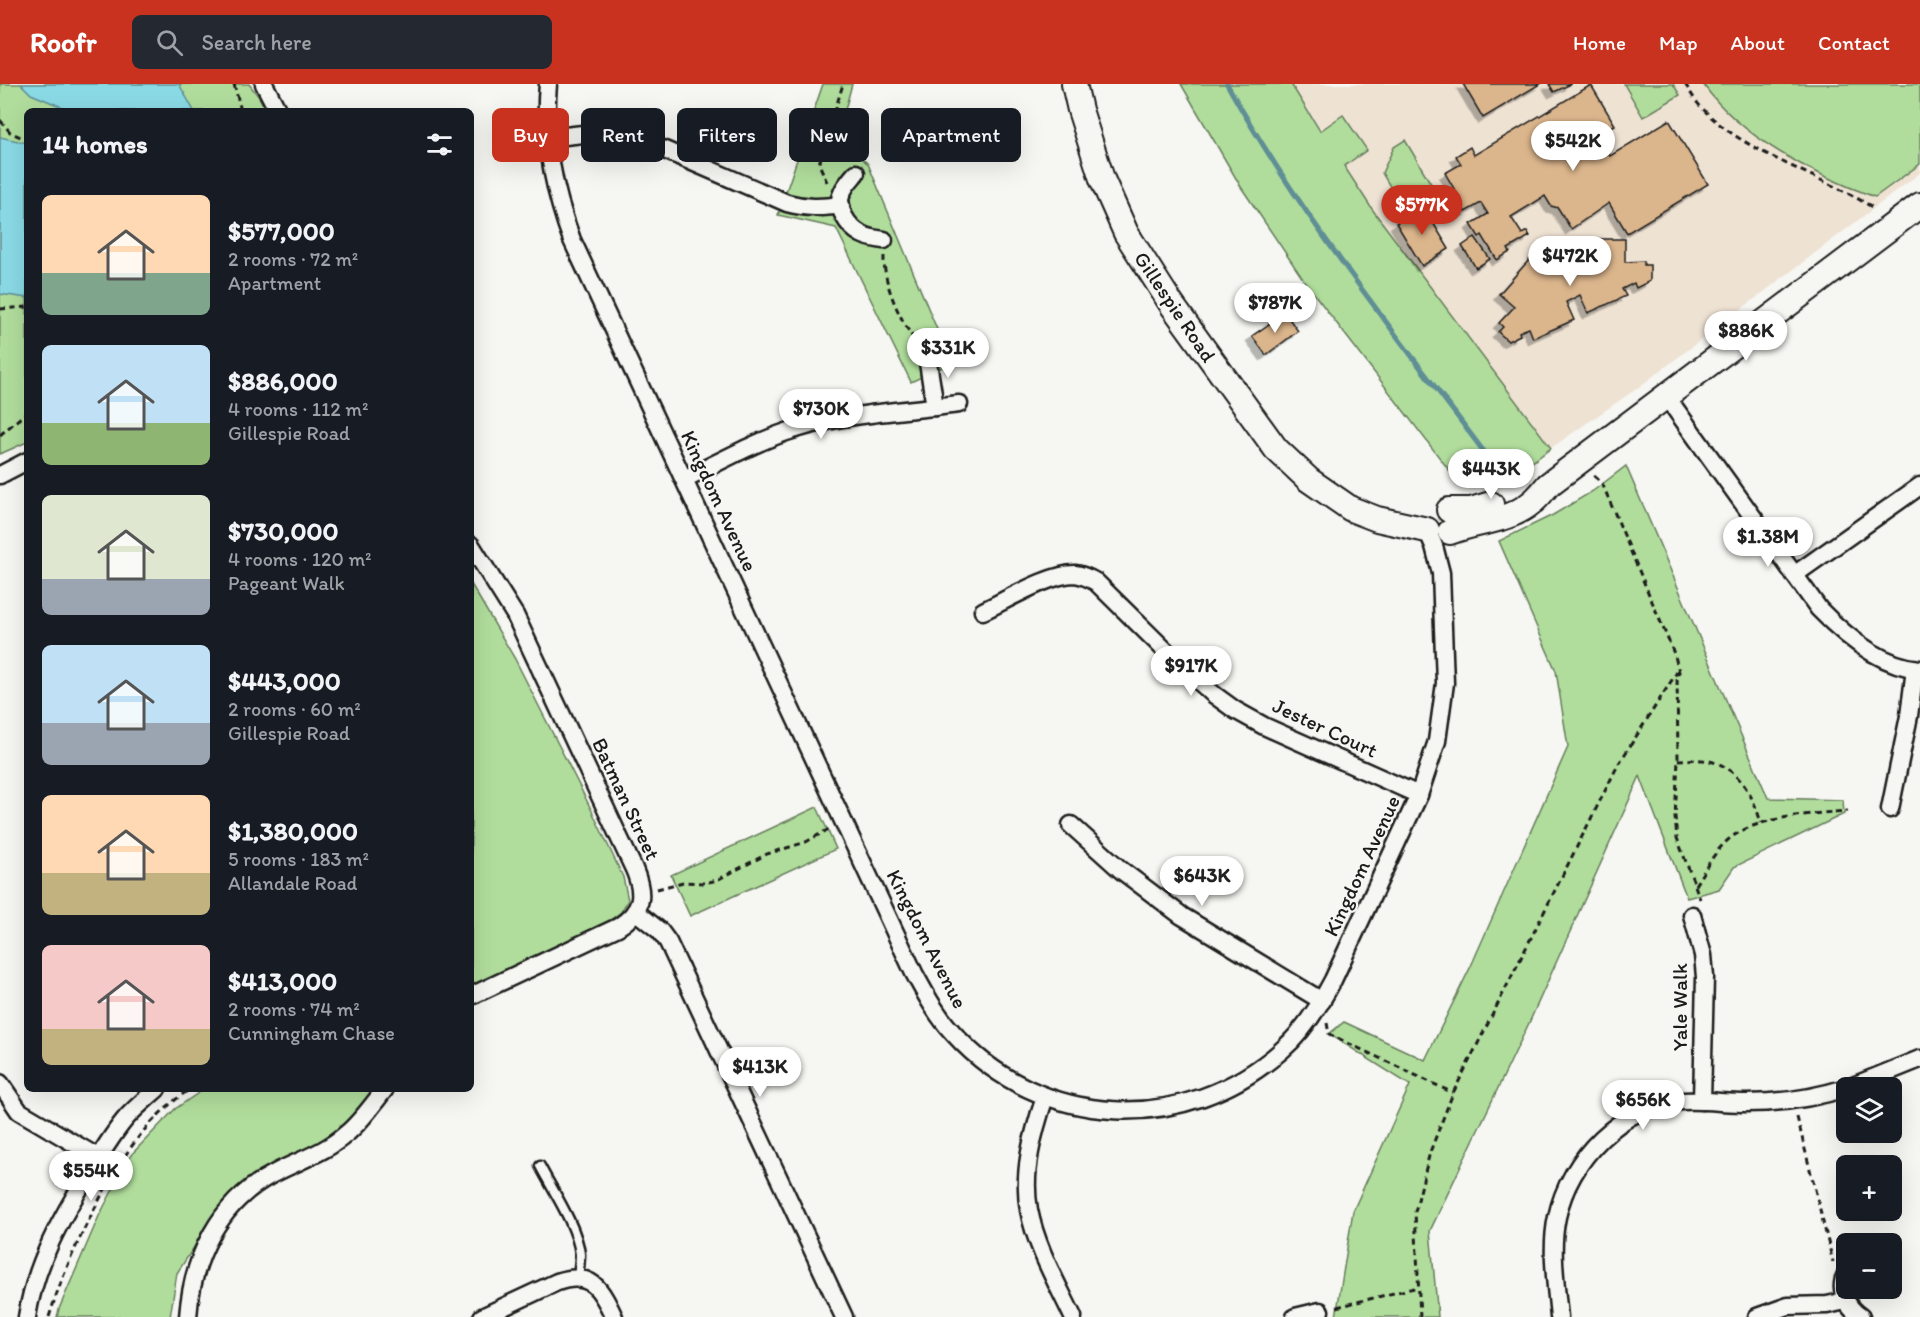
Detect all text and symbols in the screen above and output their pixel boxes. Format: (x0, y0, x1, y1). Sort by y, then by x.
search box (132, 15, 552, 69)
text: Roofr (30, 25, 96, 59)
icon: search (153, 26, 186, 59)
text: Search here (201, 29, 312, 56)
text: Home (1573, 30, 1626, 55)
text: Map (1659, 30, 1698, 55)
text: About (1731, 30, 1785, 55)
text: Contact (1818, 30, 1890, 55)
chip: Buy (492, 108, 569, 162)
chip: Rent (581, 108, 665, 162)
chip: Filters (677, 108, 777, 162)
chip: New (789, 108, 869, 162)
chip: Apartment (881, 108, 1021, 162)
pin: $542K (1531, 121, 1615, 172)
text: 14 homes (42, 128, 148, 160)
icon: filters (423, 128, 456, 161)
text: $542K (1545, 128, 1601, 152)
pin: $577K (1380, 185, 1464, 236)
text: $577K (1395, 192, 1449, 216)
text: $577,000 (228, 215, 335, 247)
icon: home (90, 219, 162, 291)
pin: $472K (1528, 236, 1612, 287)
text: $472K (1542, 243, 1598, 267)
text: 2 rooms · 72 m² (228, 247, 358, 271)
street label: Gillespie Road (1129, 247, 1222, 367)
text: Apartment (228, 271, 321, 295)
pin: $787K (1233, 283, 1317, 334)
text: $787K (1248, 290, 1302, 314)
pin: $886K (1704, 311, 1788, 362)
text: $886K (1718, 318, 1774, 342)
pin: $331K (906, 328, 990, 379)
text: $331K (921, 335, 975, 359)
text: $886,000 (228, 365, 338, 397)
icon: home (90, 369, 162, 441)
pin: $730K (779, 389, 863, 440)
text: $730K (793, 396, 849, 420)
text: 4 rooms · 112 m² (228, 397, 368, 421)
text: Gillespie Road (228, 421, 350, 445)
street label: Kingdom Avenue (676, 426, 763, 575)
pin: $443K (1449, 449, 1533, 500)
text: $443K (1462, 456, 1520, 480)
text: $730,000 (228, 515, 338, 547)
pin: $1.38M (1719, 517, 1817, 568)
icon: home (90, 519, 162, 591)
text: $1.38M (1737, 524, 1799, 548)
text: 4 rooms · 120 m² (228, 547, 371, 571)
text: Pageant Walk (228, 571, 345, 595)
pin: $917K (1149, 646, 1233, 697)
text: $917K (1165, 653, 1217, 677)
text: $443,000 (228, 665, 341, 697)
icon: home (90, 669, 162, 741)
street label: Jester Court (1269, 692, 1382, 763)
text: 2 rooms · 60 m² (228, 697, 361, 721)
text: Gillespie Road (228, 721, 350, 745)
street label: Batman Street (587, 734, 666, 864)
street label: Kingdom Avenue (1318, 791, 1405, 940)
text: $1,380,000 (228, 815, 358, 847)
icon: home (90, 819, 162, 891)
text: 5 rooms · 183 m² (228, 847, 369, 871)
pin: $643K (1160, 856, 1244, 907)
text: $643K (1174, 863, 1230, 887)
street label: Kingdom Avenue (882, 865, 973, 1012)
text: Allandale Road (228, 871, 357, 895)
street label: Yale Walk (1667, 963, 1692, 1051)
text: $413,000 (228, 965, 337, 997)
icon: home (90, 969, 162, 1041)
text: 2 rooms · 74 m² (228, 997, 360, 1021)
text: Cunningham Chase (228, 1021, 395, 1045)
pin: $413K (718, 1047, 802, 1098)
text: $413K (732, 1054, 788, 1078)
map controls (1836, 1077, 1902, 1299)
button: layers (1836, 1077, 1902, 1143)
pin: $656K (1601, 1080, 1685, 1131)
text: $656K (1616, 1087, 1670, 1111)
pin: $554K (49, 1151, 133, 1202)
button: + (1836, 1155, 1902, 1221)
text: $554K (63, 1158, 119, 1182)
button: − (1836, 1233, 1902, 1299)

